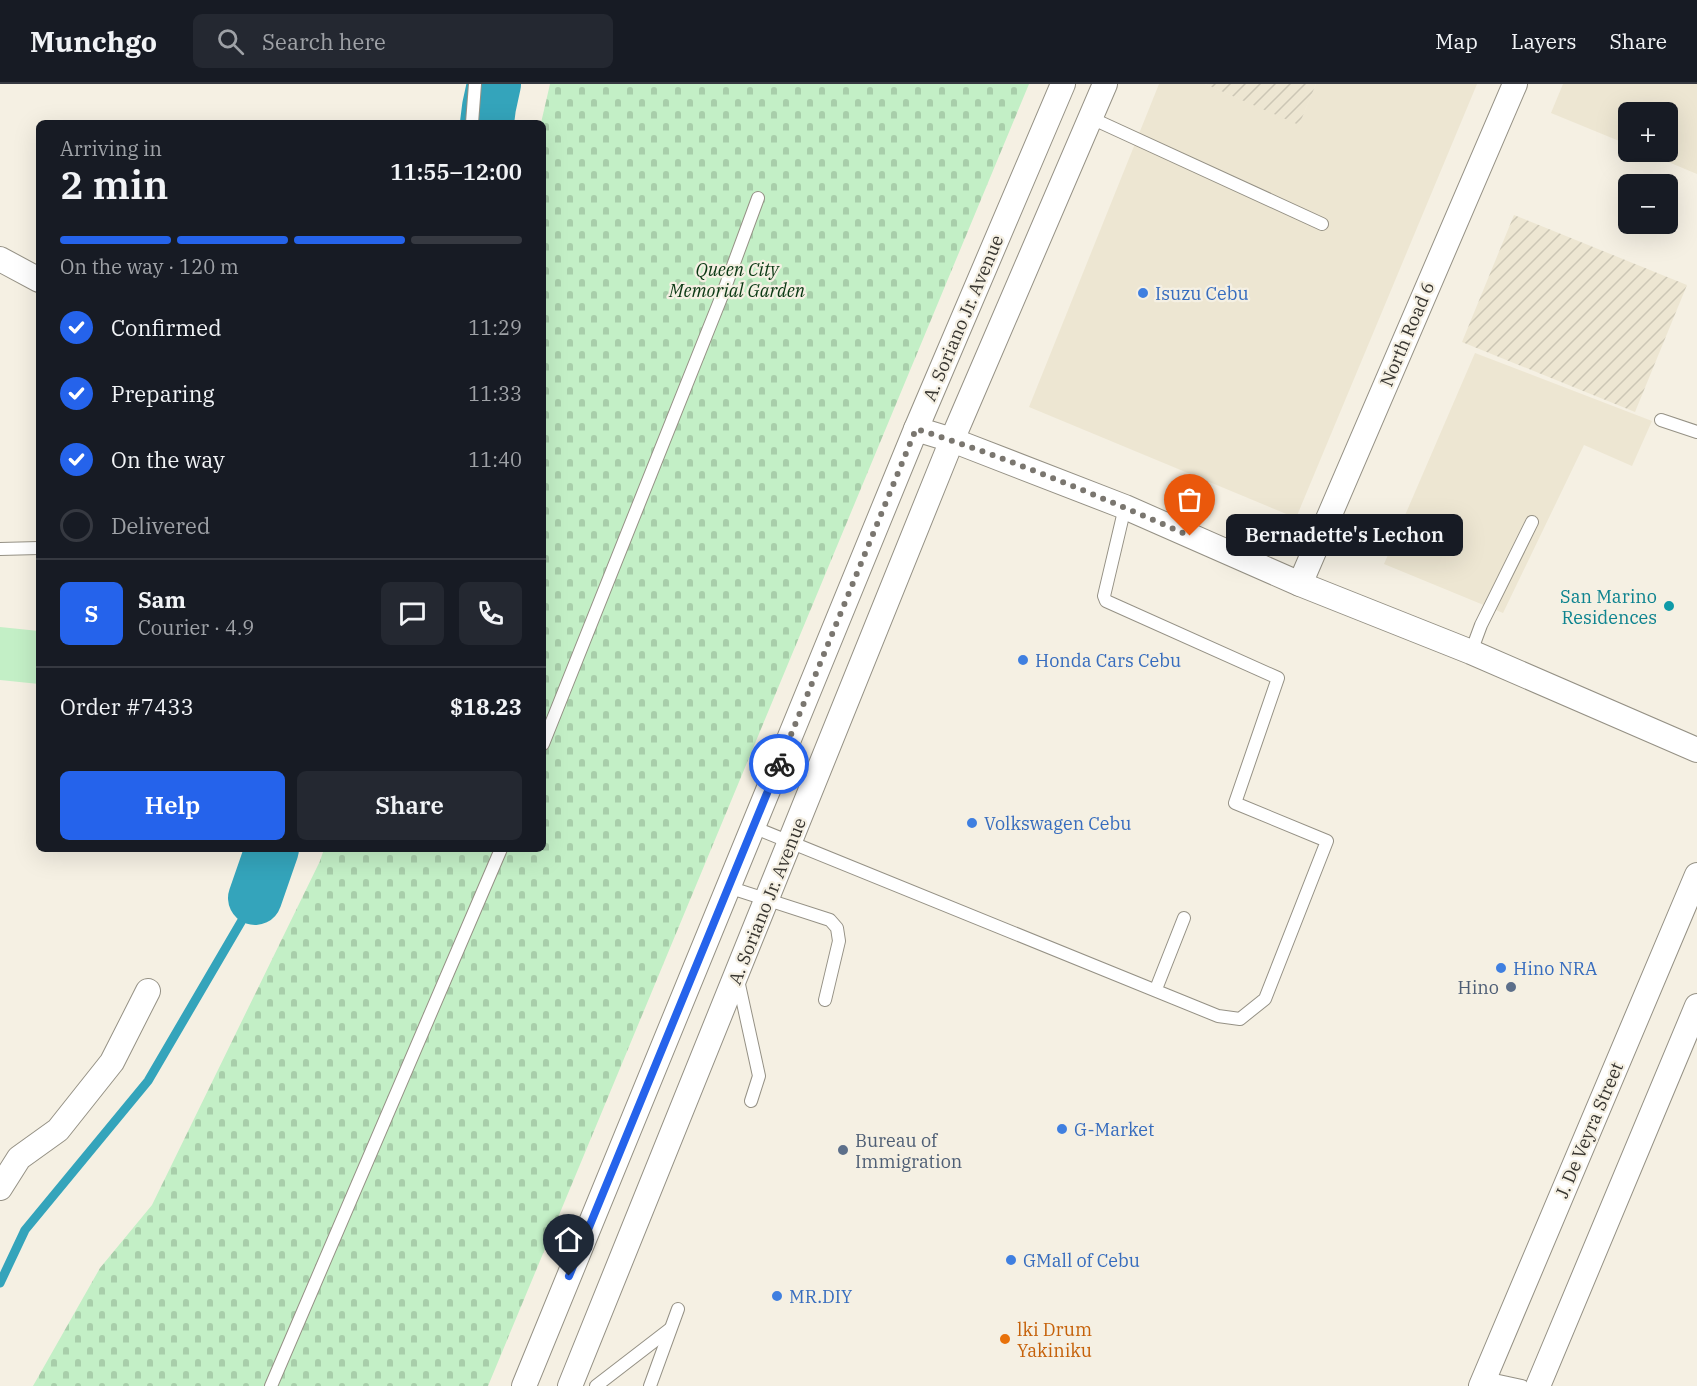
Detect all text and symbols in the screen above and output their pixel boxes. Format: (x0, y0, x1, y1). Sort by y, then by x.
search box (193, 14, 613, 68)
text: Munchgo (30, 23, 157, 60)
icon: search (214, 25, 247, 58)
text: Search here (262, 27, 386, 56)
text: Map (1435, 27, 1478, 55)
text: Layers (1511, 27, 1577, 55)
text: Share (1610, 27, 1667, 55)
map controls (1618, 102, 1678, 234)
button: + (1618, 102, 1678, 162)
text: Arriving in (60, 135, 162, 162)
text: 11:55–12:00 (390, 157, 522, 186)
text: 2 min (60, 159, 168, 210)
button: − (1618, 174, 1678, 234)
street label: A. Soriano Jr. Avenue (918, 231, 1008, 405)
text: On the way · 120 m (60, 253, 239, 280)
park label: Queen City Memorial Garden (668, 258, 806, 302)
street label: North Road 6 (1375, 278, 1439, 390)
place label: Isuzu Cebu (1155, 282, 1249, 305)
marker: Isuzu Cebu (1136, 286, 1150, 300)
icon: check (60, 311, 93, 344)
text: Confirmed (111, 313, 222, 342)
text: 11:29 (468, 314, 522, 341)
icon: check (60, 377, 93, 410)
text: Preparing (111, 379, 215, 408)
text: 11:33 (468, 380, 522, 407)
icon: check (60, 443, 93, 476)
text: On the way (111, 445, 225, 474)
text: 11:40 (468, 446, 522, 473)
pin (1164, 474, 1215, 536)
icon: bag (1173, 483, 1206, 516)
text: Delivered (111, 511, 210, 540)
callout: Bernadette's Lechon (1226, 515, 1463, 557)
text: Bernadette's Lechon (1245, 521, 1444, 548)
button: chat (381, 582, 444, 645)
button: phone (459, 582, 522, 645)
text: Sam (138, 585, 186, 614)
place label: San Marino Residences (1560, 585, 1657, 629)
text: S (85, 599, 98, 628)
marker: San Marino Residences (1662, 599, 1676, 613)
text: Courier · 4.9 (138, 614, 254, 641)
place label: Honda Cars Cebu (1035, 649, 1181, 672)
marker: Honda Cars Cebu (1016, 653, 1030, 667)
text: Order #7433 (60, 692, 194, 721)
text: $18.23 (450, 692, 522, 721)
courier (749, 734, 809, 794)
icon: bike (763, 748, 796, 781)
button: Help (60, 771, 285, 840)
button: Share (297, 771, 522, 840)
place label: Volkswagen Cebu (984, 812, 1131, 835)
street label: A. Soriano Jr. Avenue (723, 814, 811, 988)
marker: Volkswagen Cebu (965, 816, 979, 830)
place label: Hino NRA (1513, 957, 1598, 980)
marker: Hino NRA (1494, 961, 1508, 975)
place label: Hino (1458, 976, 1499, 999)
marker: Hino (1504, 980, 1518, 994)
street label: J. De Veyra Street (1550, 1059, 1628, 1201)
place label: G-Market (1074, 1118, 1154, 1141)
marker: G-Market (1055, 1122, 1069, 1136)
place label: Bureau of Immigration (855, 1129, 962, 1173)
marker: Bureau of Immigration (836, 1143, 850, 1157)
pin (543, 1214, 594, 1276)
icon: home (552, 1223, 585, 1256)
place label: GMall of Cebu (1023, 1249, 1140, 1272)
marker: GMall of Cebu (1004, 1253, 1018, 1267)
place label: MR.DIY (789, 1285, 853, 1308)
marker: MR.DIY (770, 1289, 784, 1303)
place label: lki Drum Yakiniku (1017, 1318, 1092, 1362)
marker: lki Drum Yakiniku (998, 1332, 1012, 1346)

